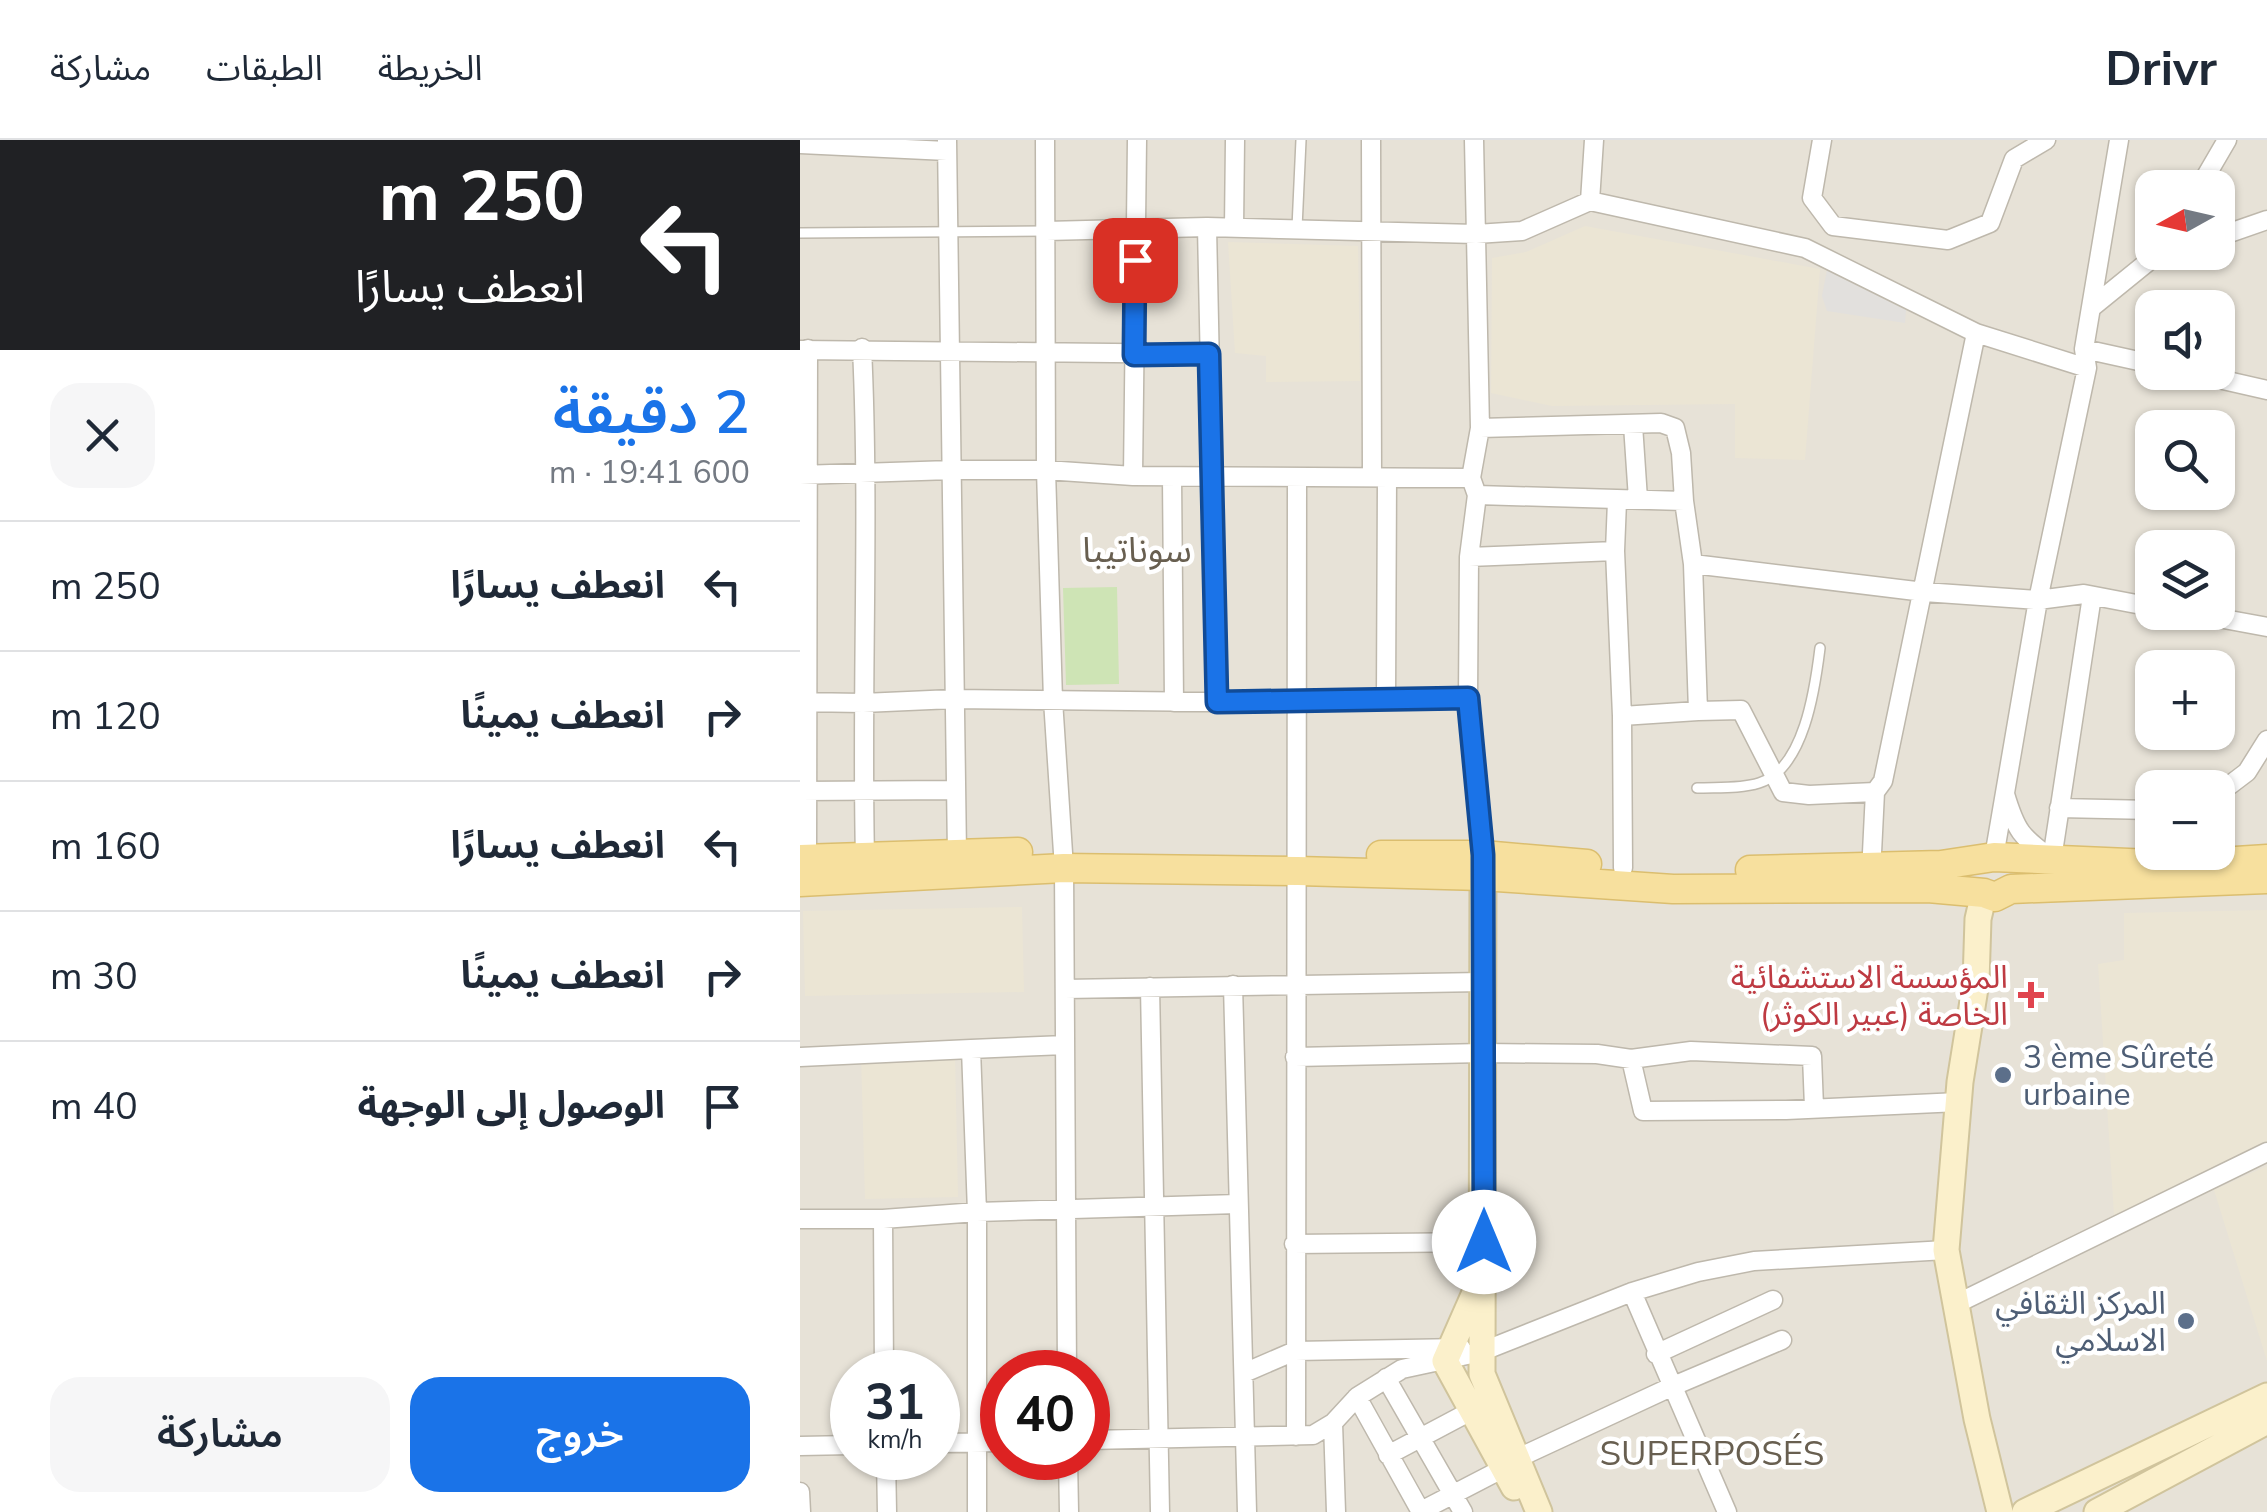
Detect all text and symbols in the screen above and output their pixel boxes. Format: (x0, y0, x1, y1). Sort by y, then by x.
text: Drivr (2105, 36, 2217, 102)
text: مشاركة (50, 45, 151, 92)
text: الطبقات (206, 45, 323, 92)
text: الخريطة (378, 45, 483, 92)
text: 250 m (379, 149, 585, 245)
north arrow (2135, 170, 2235, 270)
map controls (2135, 170, 2235, 870)
icon: left (620, 180, 750, 310)
pin (1093, 218, 1178, 303)
icon: arrive (1108, 233, 1163, 288)
text: انعطف يسارًا (355, 257, 585, 318)
button: sound (2135, 290, 2235, 390)
text: 2 دقيقة (553, 372, 750, 454)
button: close (50, 383, 155, 488)
button: search (2135, 410, 2235, 510)
text: 600 m · 19:41 (549, 451, 750, 494)
district label: سوناتيبا (1082, 527, 1192, 574)
button: layers (2135, 530, 2235, 630)
icon: left (695, 559, 750, 614)
text: انعطف يسارًا (451, 560, 665, 611)
text: 250 m (50, 561, 161, 612)
button: + (2135, 650, 2235, 750)
icon: right (695, 689, 750, 744)
text: انعطف يمينًا (460, 690, 665, 741)
text: 120 m (50, 691, 161, 742)
button: − (2135, 770, 2235, 870)
icon: left (695, 819, 750, 874)
text: انعطف يسارًا (451, 820, 665, 871)
text: 160 m (50, 821, 161, 872)
icon: right (695, 949, 750, 1004)
text: انعطف يمينًا (460, 950, 665, 1001)
text: 30 m (50, 951, 138, 1002)
place label: المؤسسة الاستشفائية الخاصة (عبير الكوثر) (1731, 956, 2008, 1036)
marker: المؤسسة الاستشفائية الخاصة (عبير الكوثر) (2018, 982, 2044, 1008)
place label: 3 ème Sûreté urbaine (2023, 1036, 2214, 1116)
marker: 3 ème Sûreté urbaine (1992, 1064, 2014, 1086)
icon: arrive (695, 1079, 750, 1134)
text: الوصول إلى الوجهة (358, 1080, 665, 1131)
text: 40 m (50, 1081, 138, 1132)
position arrow (1432, 1190, 1536, 1294)
place label: المركز الثقافي الاسلامي (1995, 1282, 2166, 1364)
marker: المركز الثقافي الاسلامي (2175, 1310, 2197, 1332)
speed limit sign: 40 (980, 1350, 1110, 1480)
text: 31 (865, 1368, 925, 1437)
button: مشاركة (50, 1377, 390, 1492)
button: خروج (410, 1377, 750, 1492)
text: km/h (867, 1423, 923, 1457)
district label: SUPERPOSÉS (1600, 1430, 1824, 1477)

